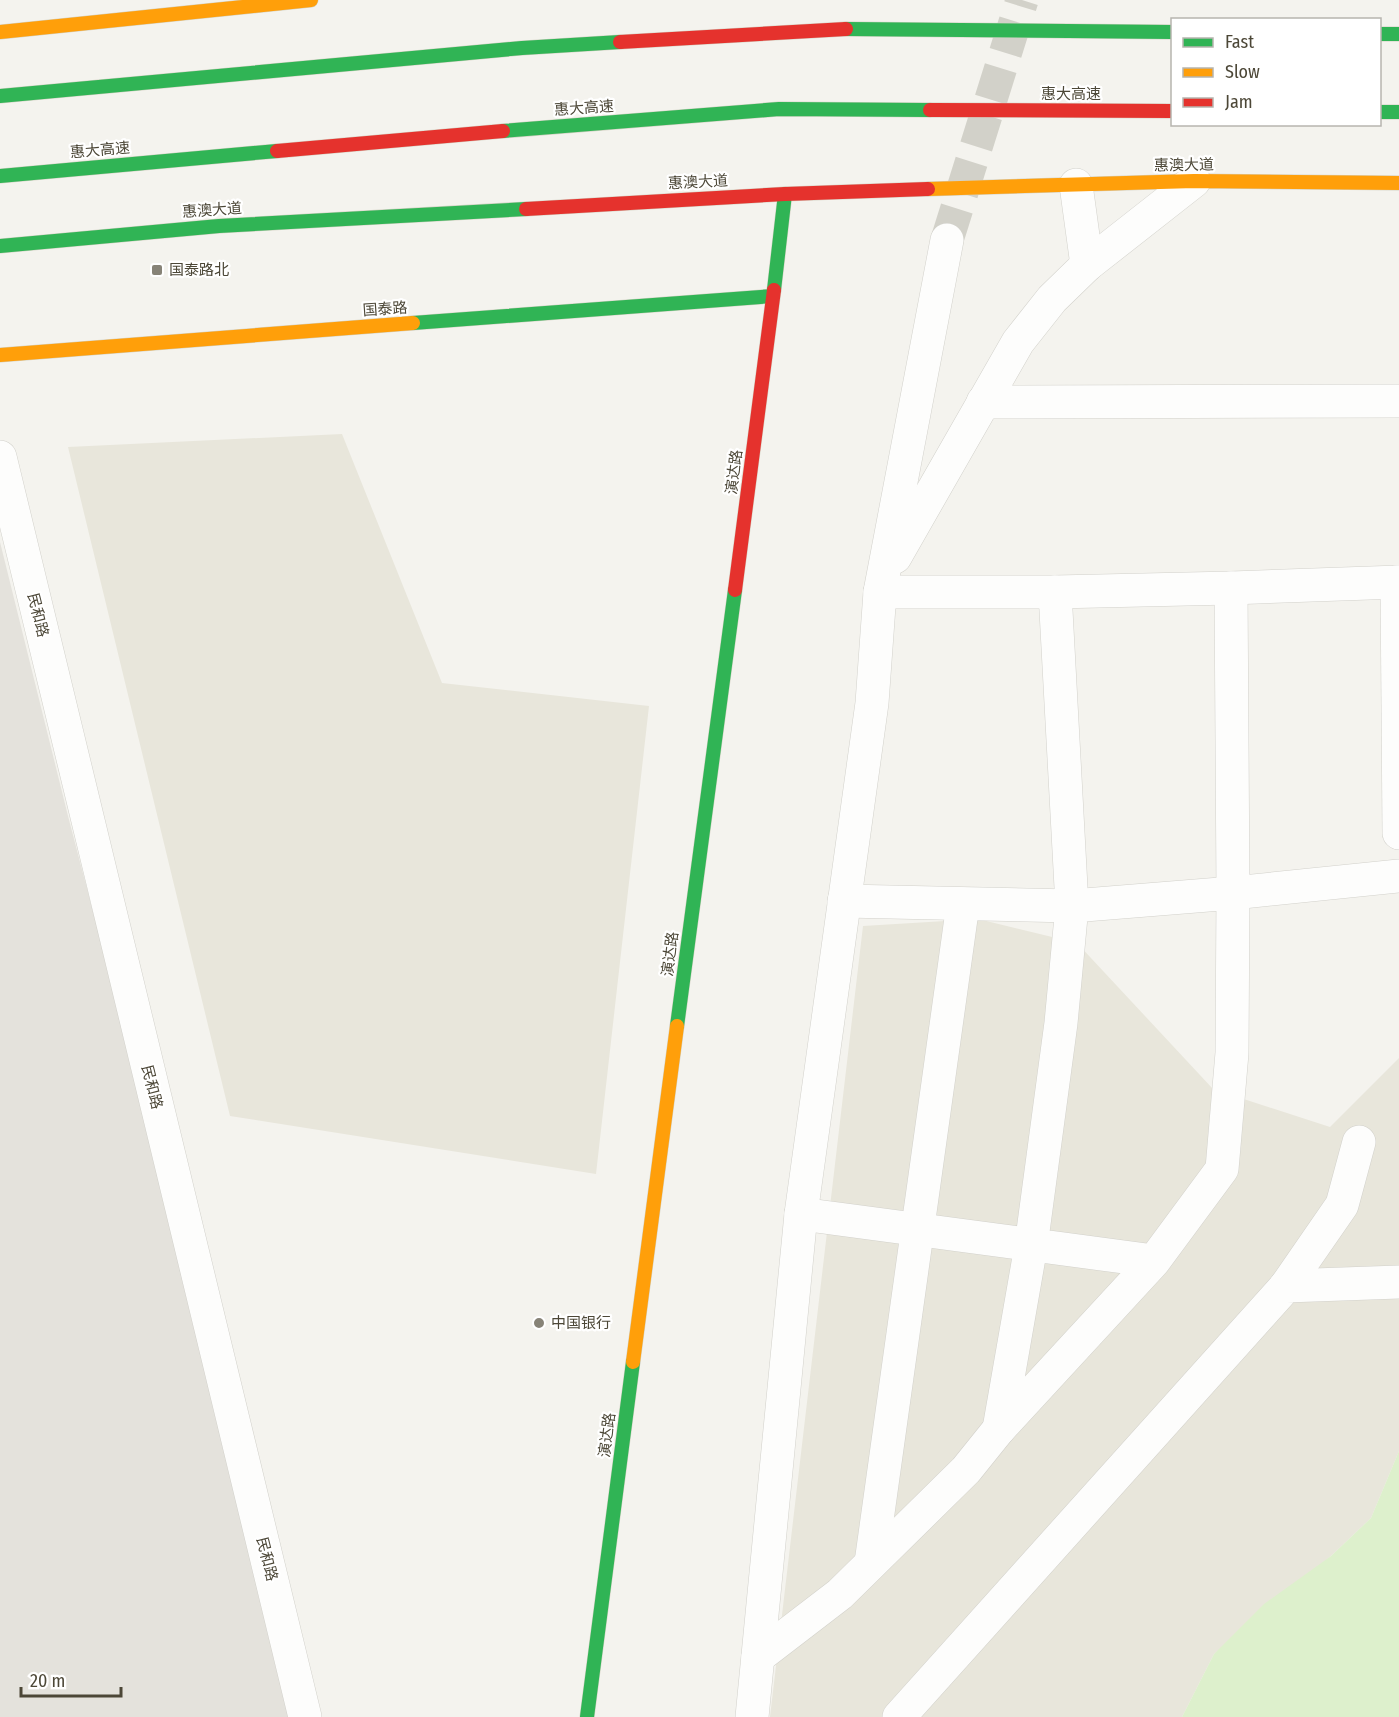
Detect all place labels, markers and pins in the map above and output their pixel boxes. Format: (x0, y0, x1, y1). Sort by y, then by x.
place label: 国泰路北 (169, 261, 229, 279)
marker: 国泰路北 (150, 263, 164, 277)
place label: 中国银行 (551, 1314, 611, 1332)
marker: 中国银行 (532, 1316, 546, 1330)

